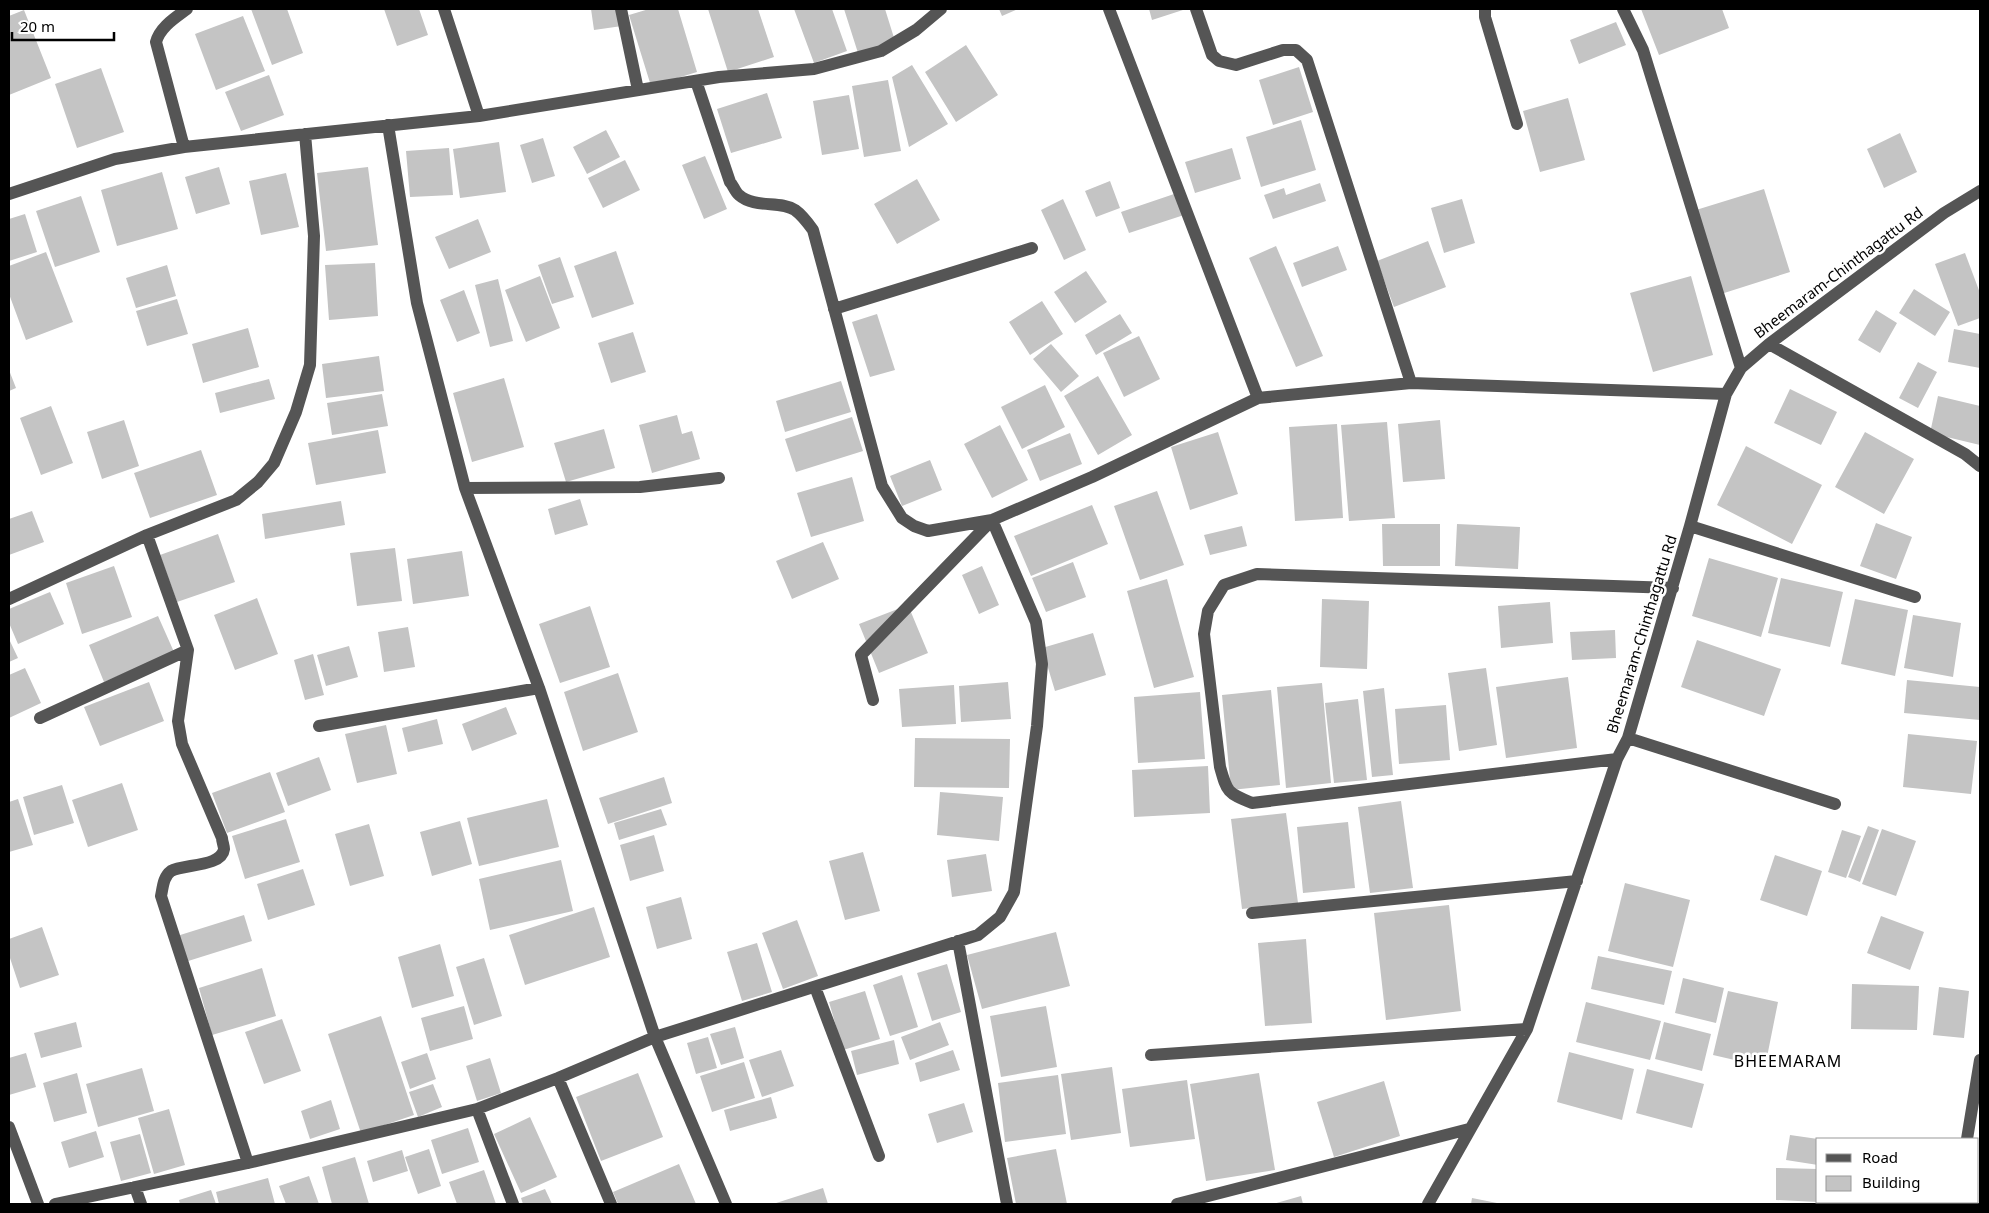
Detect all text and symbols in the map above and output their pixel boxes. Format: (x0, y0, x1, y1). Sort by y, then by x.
scale bar (12, 10, 115, 42)
text: 20 m (20, 16, 55, 36)
street label: Bheemaram-Chinthagattu Rd (1749, 202, 1927, 342)
street label: Bheemaram-Chinthagattu Rd (1601, 532, 1681, 736)
district label: BHEEMARAM (1734, 1050, 1842, 1072)
legend (1816, 1138, 1979, 1203)
text: Road (1862, 1147, 1898, 1167)
text: Building (1862, 1172, 1920, 1192)

